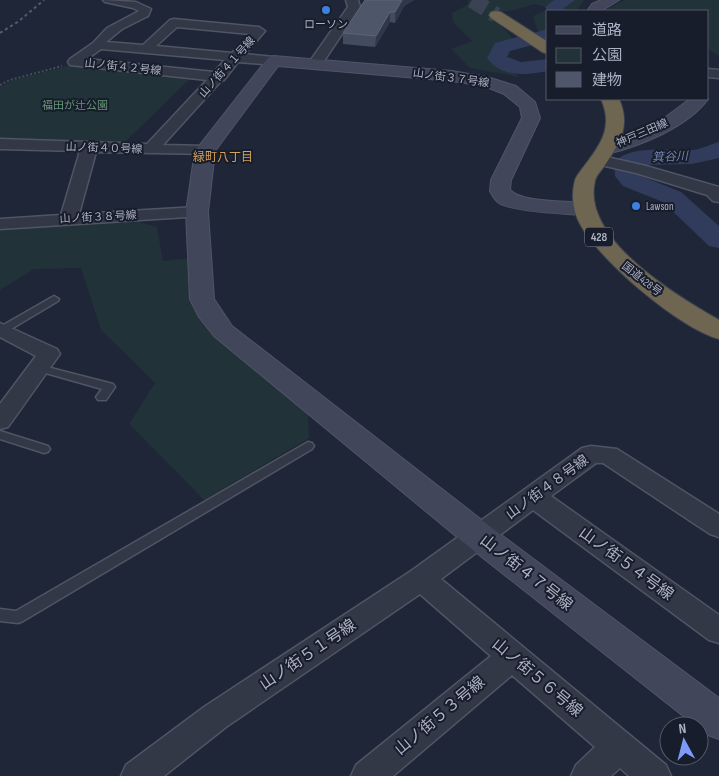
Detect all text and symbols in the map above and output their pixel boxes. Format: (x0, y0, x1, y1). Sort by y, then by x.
marker: ローソン (320, 4, 332, 16)
legend (546, 10, 709, 100)
place label: ローソン (304, 18, 348, 31)
text: 道路 (592, 21, 622, 40)
street label: 山ノ街４１号線 (196, 34, 258, 100)
text: 公園 (592, 46, 622, 65)
street label: 山ノ街４２号線 (84, 57, 162, 77)
street label: 山ノ街３７号線 (412, 66, 490, 90)
text: 建物 (592, 71, 622, 90)
park label: 福田が辻公園 (42, 99, 108, 112)
street label: 神戸三田線 (614, 116, 670, 150)
street label: 山ノ街４０号線 (65, 140, 143, 156)
water label: 箕谷川 (652, 149, 690, 165)
district label: 緑町八丁目 (193, 150, 253, 165)
marker: Lawson (630, 200, 642, 212)
place label: Lawson (646, 200, 674, 213)
street label: 山ノ街３８号線 (59, 208, 137, 226)
road number: 428 (585, 228, 613, 246)
street label: 国道428号 (619, 259, 665, 299)
street label: 山ノ街４８号線 (502, 451, 592, 523)
street label: 山ノ街５４号線 (575, 523, 677, 605)
street label: 山ノ街４７号線 (476, 531, 576, 615)
street label: 山ノ街５１号線 (256, 616, 360, 694)
street label: 山ノ街５６号線 (488, 635, 586, 721)
street label: 山ノ街５３号線 (391, 673, 489, 759)
north arrow (659, 716, 709, 766)
text: N (678, 720, 687, 737)

